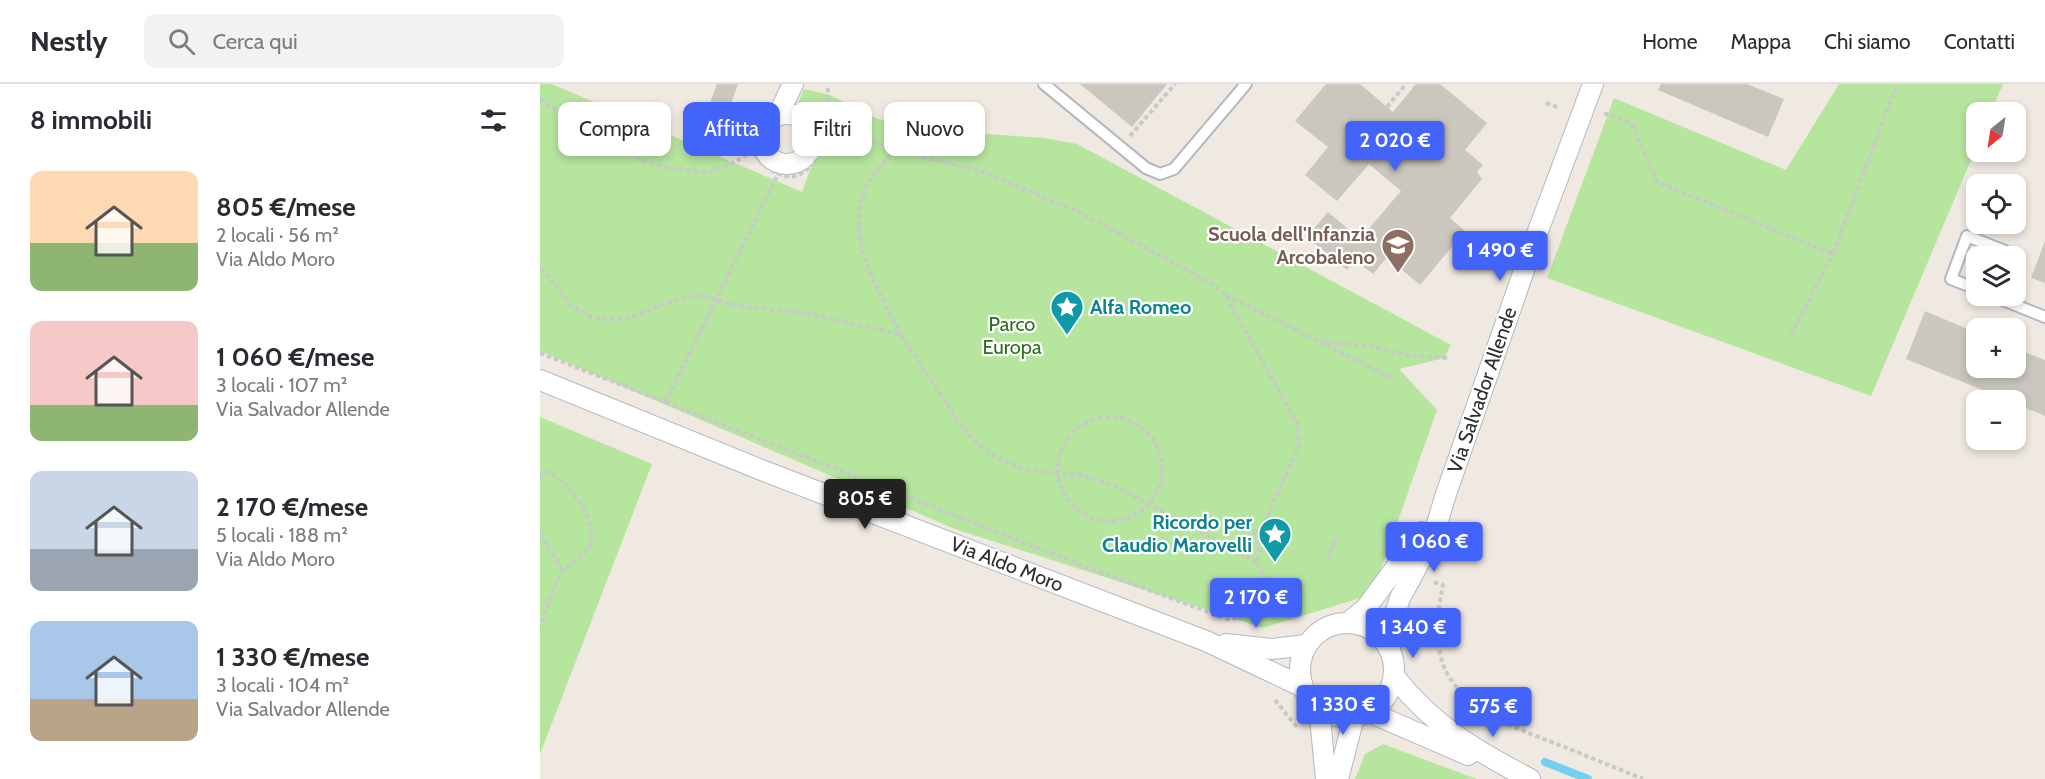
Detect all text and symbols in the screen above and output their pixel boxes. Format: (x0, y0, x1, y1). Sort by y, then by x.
search box (144, 14, 564, 68)
text: Nestly (30, 24, 108, 58)
icon: search (165, 25, 198, 58)
text: Cerca qui (213, 28, 298, 55)
text: Home (1642, 29, 1697, 54)
text: Mappa (1730, 29, 1791, 54)
text: Chi siamo (1824, 29, 1911, 54)
text: Contatti (1944, 29, 2015, 54)
chip: Compra (558, 102, 671, 156)
chip: Affitta (683, 102, 780, 156)
chip: Filtri (792, 102, 872, 156)
chip: Nuovo (884, 102, 985, 156)
north arrow (1966, 102, 2026, 162)
map controls (1966, 102, 2026, 450)
text: 8 immobili (30, 104, 152, 136)
icon: filters (477, 104, 510, 137)
pin: 2 020 € (1340, 121, 1450, 172)
text: 2 020 € (1359, 128, 1431, 152)
button: locate (1966, 174, 2026, 234)
text: 805 €/mese (216, 191, 356, 223)
icon: home (78, 195, 150, 267)
place label: Scuola dell'Infanzia Arcobaleno (1208, 222, 1375, 269)
text: 2 locali · 56 m² (216, 223, 339, 247)
school or university icon: Scuola dell'Infanzia Arcobaleno (1380, 227, 1416, 274)
pin: 1 490 € (1445, 231, 1555, 282)
text: 1 490 € (1467, 238, 1533, 262)
button: layers (1966, 246, 2026, 306)
text: Via Aldo Moro (216, 247, 335, 271)
place icon: Alfa Romeo (1049, 289, 1085, 336)
place label: Alfa Romeo (1090, 295, 1191, 319)
street label: Via Salvador Allende (1442, 304, 1522, 476)
park label: Parco Europa (983, 312, 1042, 359)
button: + (1966, 318, 2026, 378)
text: 1 060 €/mese (216, 341, 374, 373)
icon: home (78, 345, 150, 417)
text: 3 locali · 107 m² (216, 373, 347, 397)
button: − (1966, 390, 2026, 450)
text: Via Salvador Allende (216, 397, 390, 421)
pin: 805 € (823, 479, 907, 530)
text: 805 € (838, 486, 892, 510)
text: 2 170 €/mese (216, 491, 368, 523)
icon: home (78, 495, 150, 567)
place label: Ricordo per Claudio Marovelli (1102, 510, 1252, 557)
place icon: Ricordo per Claudio Marovelli (1257, 516, 1293, 563)
pin: 1 060 € (1379, 522, 1489, 573)
text: 5 locali · 188 m² (216, 523, 348, 547)
text: 1 060 € (1400, 529, 1468, 553)
street label: Via Aldo Moro (947, 531, 1067, 597)
text: Via Aldo Moro (216, 547, 335, 571)
pin: 2 170 € (1201, 578, 1311, 629)
text: 2 170 € (1224, 585, 1288, 609)
pin: 1 340 € (1358, 608, 1468, 659)
text: 1 340 € (1380, 615, 1446, 639)
text: 1 330 €/mese (216, 641, 369, 673)
icon: home (78, 645, 150, 717)
text: 3 locali · 104 m² (216, 673, 349, 697)
pin: 1 330 € (1288, 685, 1398, 736)
pin: 575 € (1451, 687, 1535, 738)
text: 1 330 € (1311, 692, 1375, 716)
text: 575 € (1469, 694, 1518, 718)
text: Via Salvador Allende (216, 697, 390, 721)

